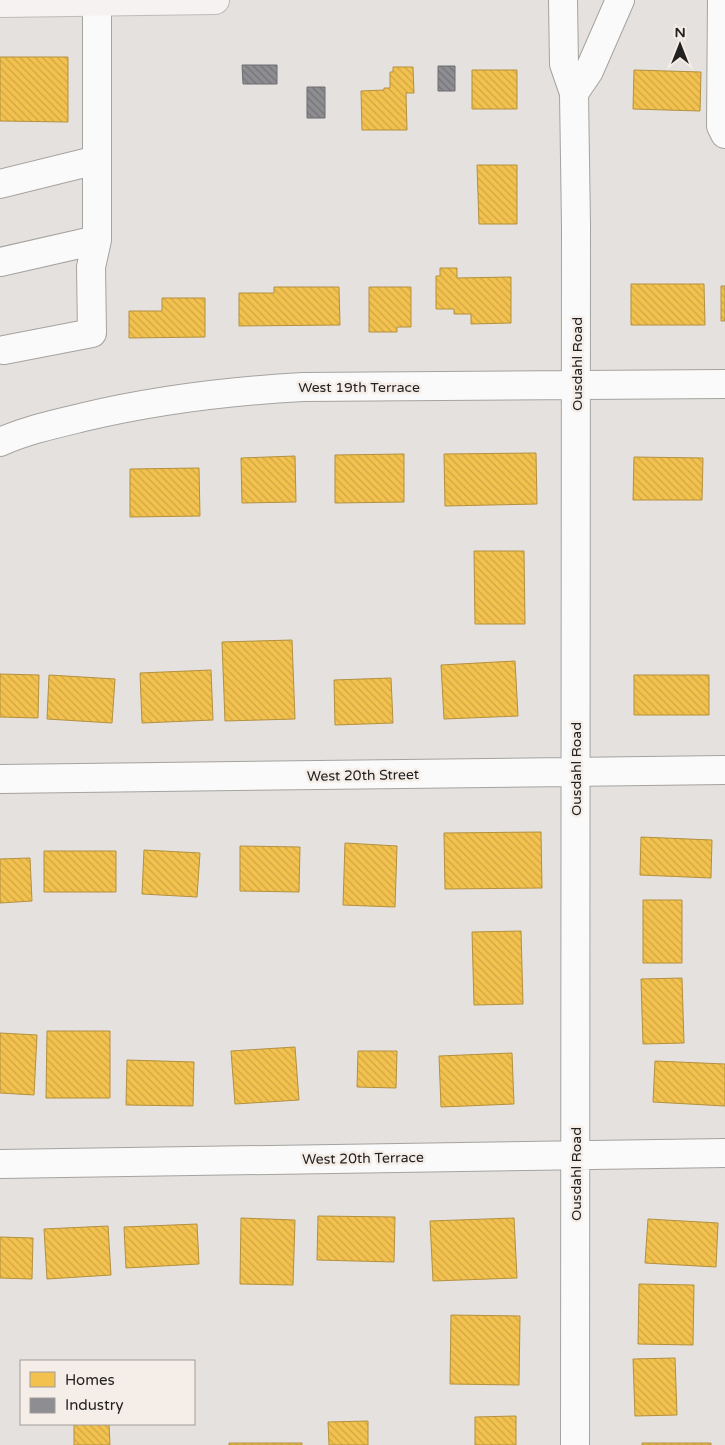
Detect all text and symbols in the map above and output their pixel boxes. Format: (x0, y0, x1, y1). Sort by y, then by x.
north arrow (655, 20, 705, 70)
text: N (674, 24, 686, 41)
street label: Ousdahl Road (569, 317, 586, 411)
street label: West 19th Terrace (298, 379, 420, 396)
street label: Ousdahl Road (568, 722, 585, 816)
street label: West 20th Street (307, 766, 420, 785)
street label: Ousdahl Road (568, 1127, 585, 1221)
street label: West 20th Terrace (302, 1149, 424, 1168)
legend (20, 1360, 195, 1425)
text: Homes (65, 1371, 115, 1389)
text: Industry (65, 1396, 124, 1414)

